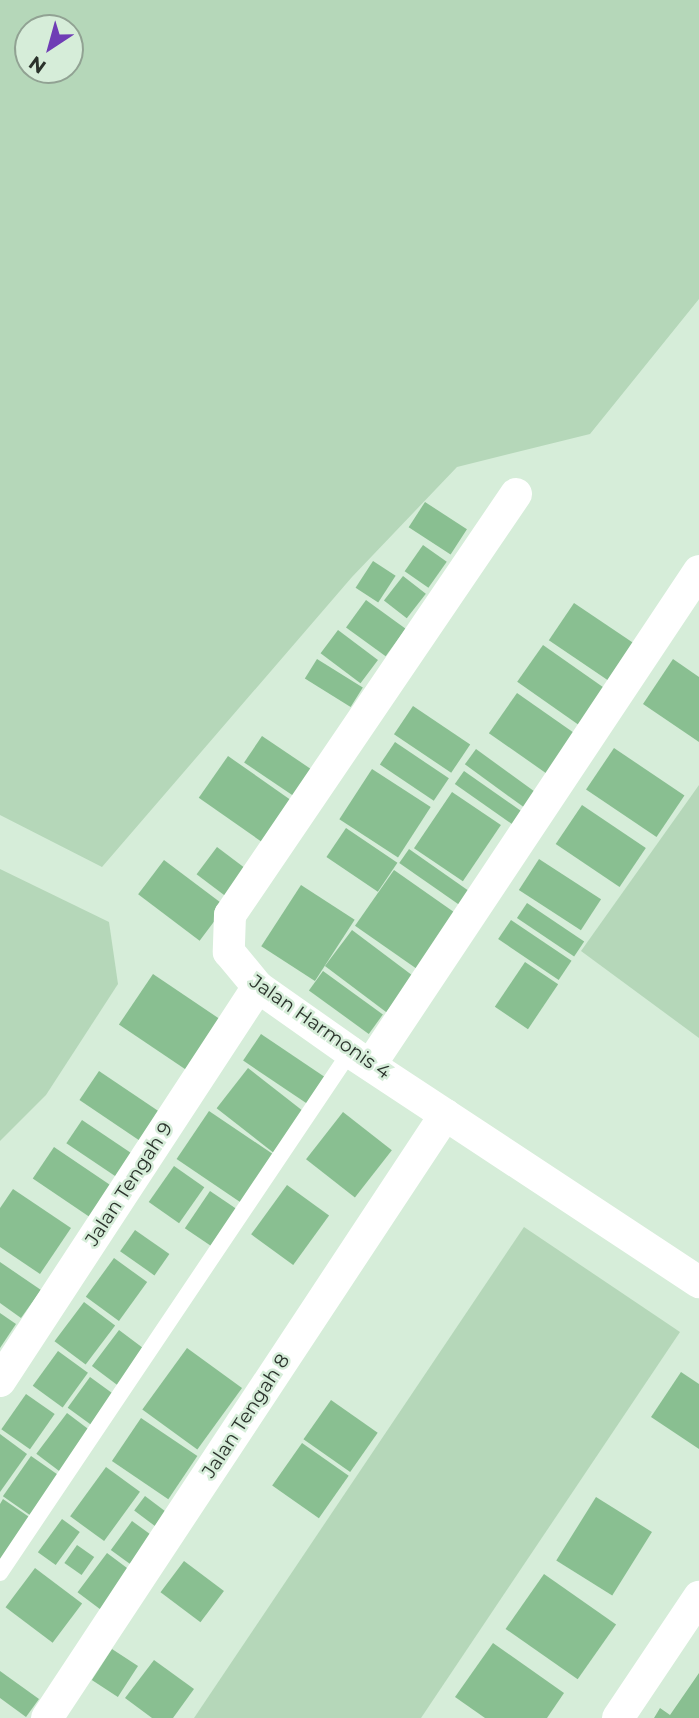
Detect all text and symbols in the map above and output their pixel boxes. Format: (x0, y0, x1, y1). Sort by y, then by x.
north arrow (14, 14, 84, 84)
text: N (25, 51, 51, 79)
street label: Jalan Harmonis 4 (246, 970, 394, 1084)
street label: Jalan Tengah 9 (81, 1118, 177, 1250)
street label: Jalan Tengah 8 (197, 1350, 295, 1482)

